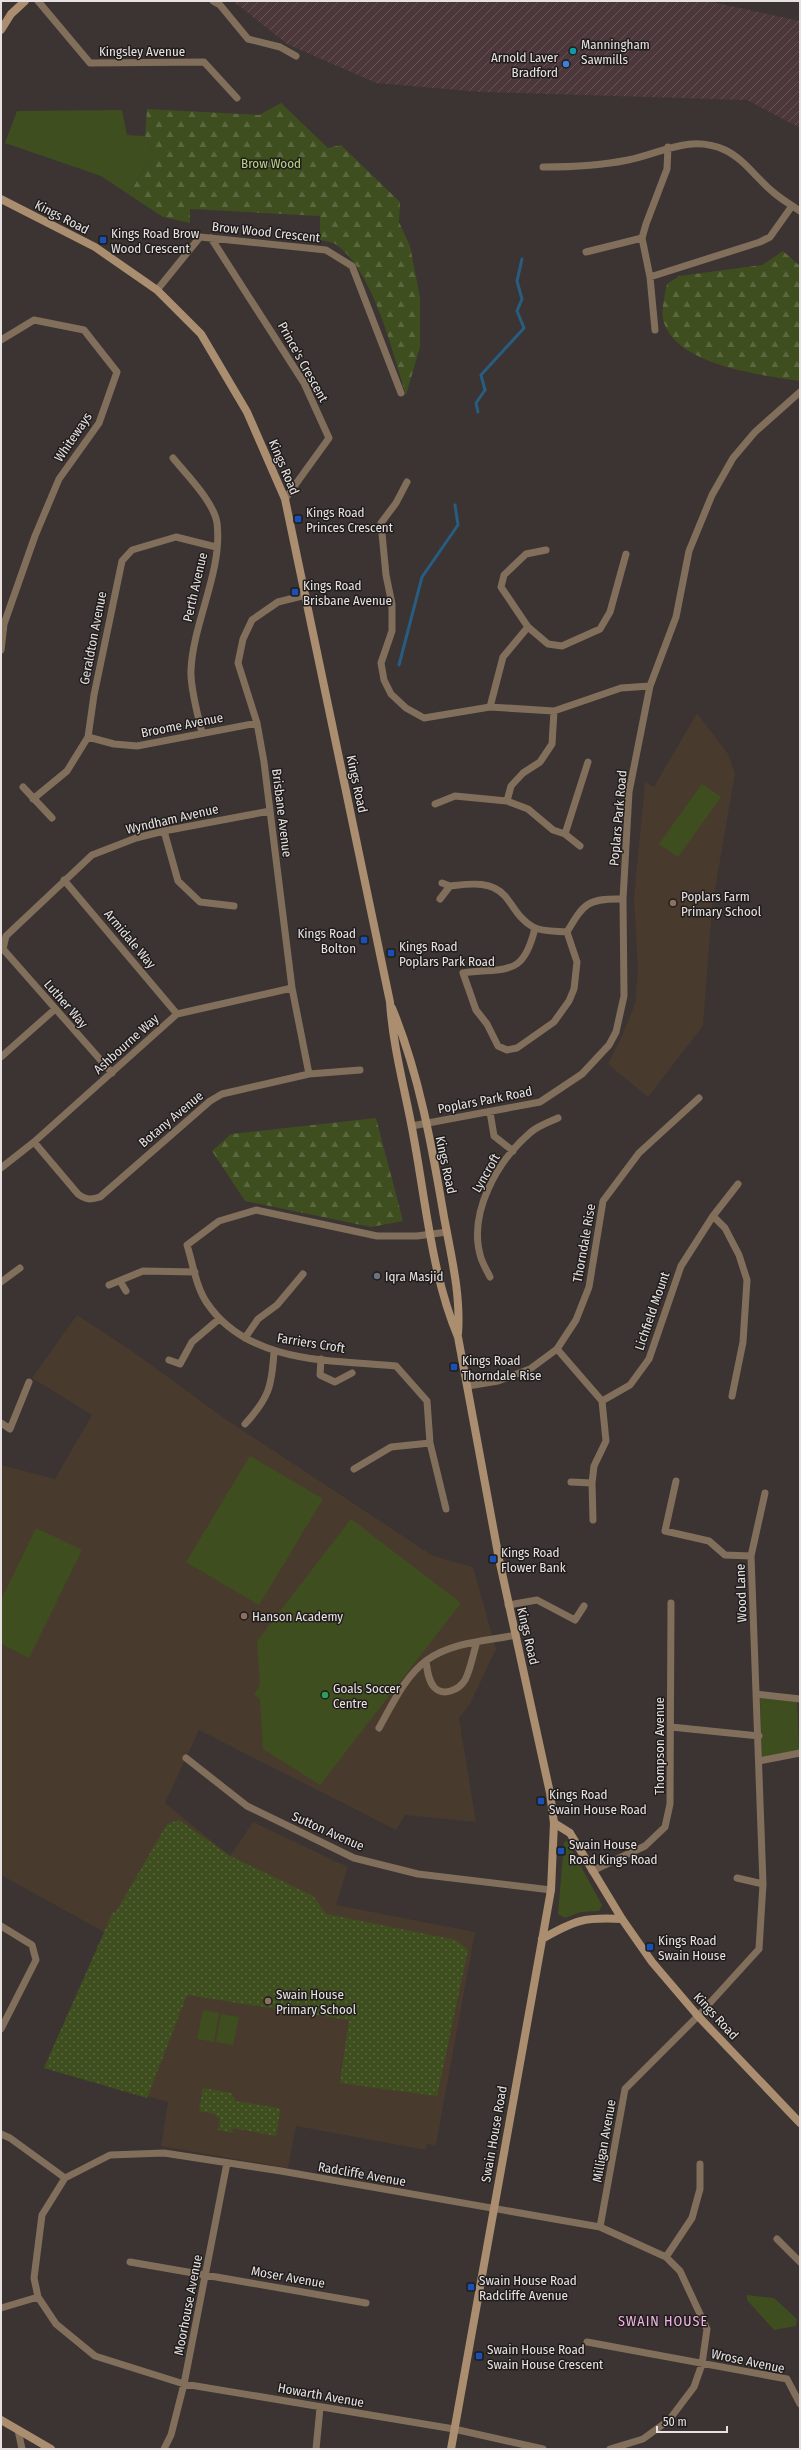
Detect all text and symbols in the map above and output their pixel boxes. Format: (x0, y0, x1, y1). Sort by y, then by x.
place label: Manningham Sawmills (581, 37, 650, 67)
street label: Kingsley Avenue (99, 44, 185, 59)
marker: Manningham Sawmills (568, 46, 578, 56)
place label: Arnold Laver Bradford (491, 50, 558, 80)
marker: Arnold Laver Bradford (561, 59, 571, 69)
park label: Brow Wood (241, 156, 301, 171)
street label: Kings Road (32, 197, 92, 237)
street label: Brow Wood Crescent (211, 219, 321, 245)
place label: Kings Road Brow Wood Crescent (111, 226, 200, 256)
marker: Kings Road Brow Wood Crescent (98, 235, 108, 245)
street label: Prince's Crescent (275, 319, 332, 405)
street label: Whiteways (51, 409, 95, 464)
street label: Kings Road (266, 437, 302, 497)
place label: Kings Road Princes Crescent (306, 505, 394, 535)
marker: Kings Road Princes Crescent (293, 514, 303, 524)
street label: Perth Avenue (180, 551, 210, 623)
place label: Kings Road Brisbane Avenue (303, 578, 392, 608)
marker: Kings Road Brisbane Avenue (290, 587, 300, 597)
street label: Geraldton Avenue (77, 590, 109, 686)
street label: Broome Avenue (140, 710, 224, 740)
street label: Kings Road (344, 754, 370, 814)
street label: Brisbane Avenue (269, 768, 295, 858)
street label: Poplars Park Road (606, 770, 630, 866)
street label: Wyndham Avenue (124, 801, 220, 837)
place label: Poplars Farm Primary School (681, 889, 762, 919)
marker: Poplars Farm Primary School (668, 898, 678, 908)
street label: Armidale Way (101, 907, 159, 972)
place label: Kings Road Bolton (297, 926, 356, 956)
marker: Kings Road Bolton (359, 935, 369, 945)
place label: Kings Road Poplars Park Road (399, 939, 495, 969)
marker: Kings Road Poplars Park Road (386, 948, 396, 958)
street label: Luther Way (41, 977, 91, 1031)
street label: Ashbourne Way (91, 1011, 162, 1077)
street label: Poplars Park Road (436, 1083, 534, 1117)
street label: Botany Avenue (136, 1088, 206, 1150)
street label: Kings Road (433, 1135, 459, 1195)
street label: Lyncroft (469, 1150, 503, 1195)
street label: Thorndale Rise (570, 1203, 598, 1283)
place label: Iqra Masjid (385, 1269, 444, 1284)
street label: Lichfield Mount (632, 1269, 673, 1352)
marker: Iqra Masjid (372, 1271, 382, 1281)
street label: Farriers Croft (276, 1330, 347, 1356)
place label: Kings Road Thorndale Rise (462, 1353, 541, 1383)
marker: Kings Road Thorndale Rise (449, 1362, 459, 1372)
place label: Kings Road Flower Bank (501, 1545, 567, 1575)
marker: Kings Road Flower Bank (488, 1554, 498, 1564)
street label: Wood Lane (732, 1563, 750, 1623)
street label: Kings Road (514, 1606, 542, 1666)
place label: Hanson Academy (252, 1609, 343, 1624)
marker: Hanson Academy (239, 1611, 249, 1621)
place label: Goals Soccer Centre (333, 1681, 401, 1711)
marker: Goals Soccer Centre (320, 1690, 330, 1700)
street label: Thompson Avenue (652, 1697, 667, 1795)
place label: Kings Road Swain House Road (549, 1787, 647, 1817)
marker: Kings Road Swain House Road (536, 1796, 546, 1806)
street label: Sutton Avenue (290, 1808, 366, 1854)
place label: Swain House Road Kings Road (569, 1837, 658, 1867)
marker: Swain House Road Kings Road (556, 1846, 566, 1856)
place label: Kings Road Swain House (658, 1933, 726, 1963)
marker: Kings Road Swain House (645, 1942, 655, 1952)
place label: Swain House Primary School (276, 1987, 357, 2017)
street label: Kings Road (691, 1989, 741, 2043)
marker: Swain House Primary School (263, 1996, 273, 2006)
street label: Swain House Road (478, 2085, 510, 2183)
street label: Milligan Avenue (589, 2098, 619, 2184)
street label: Radcliffe Avenue (317, 2159, 407, 2189)
street label: Moorhouse Avenue (171, 2253, 205, 2357)
street label: Moser Avenue (250, 2263, 326, 2291)
place label: Swain House Road Radcliffe Avenue (479, 2273, 577, 2303)
marker: Swain House Road Radcliffe Avenue (466, 2282, 476, 2292)
district label: SWAIN HOUSE (618, 2313, 708, 2330)
place label: Swain House Road Swain House Crescent (487, 2342, 604, 2372)
street label: Wrose Avenue (710, 2346, 786, 2376)
marker: Swain House Road Swain House Crescent (474, 2351, 484, 2361)
street label: Howarth Avenue (277, 2380, 365, 2410)
scale bar (657, 2408, 727, 2434)
text: 50 m (663, 2415, 687, 2429)

